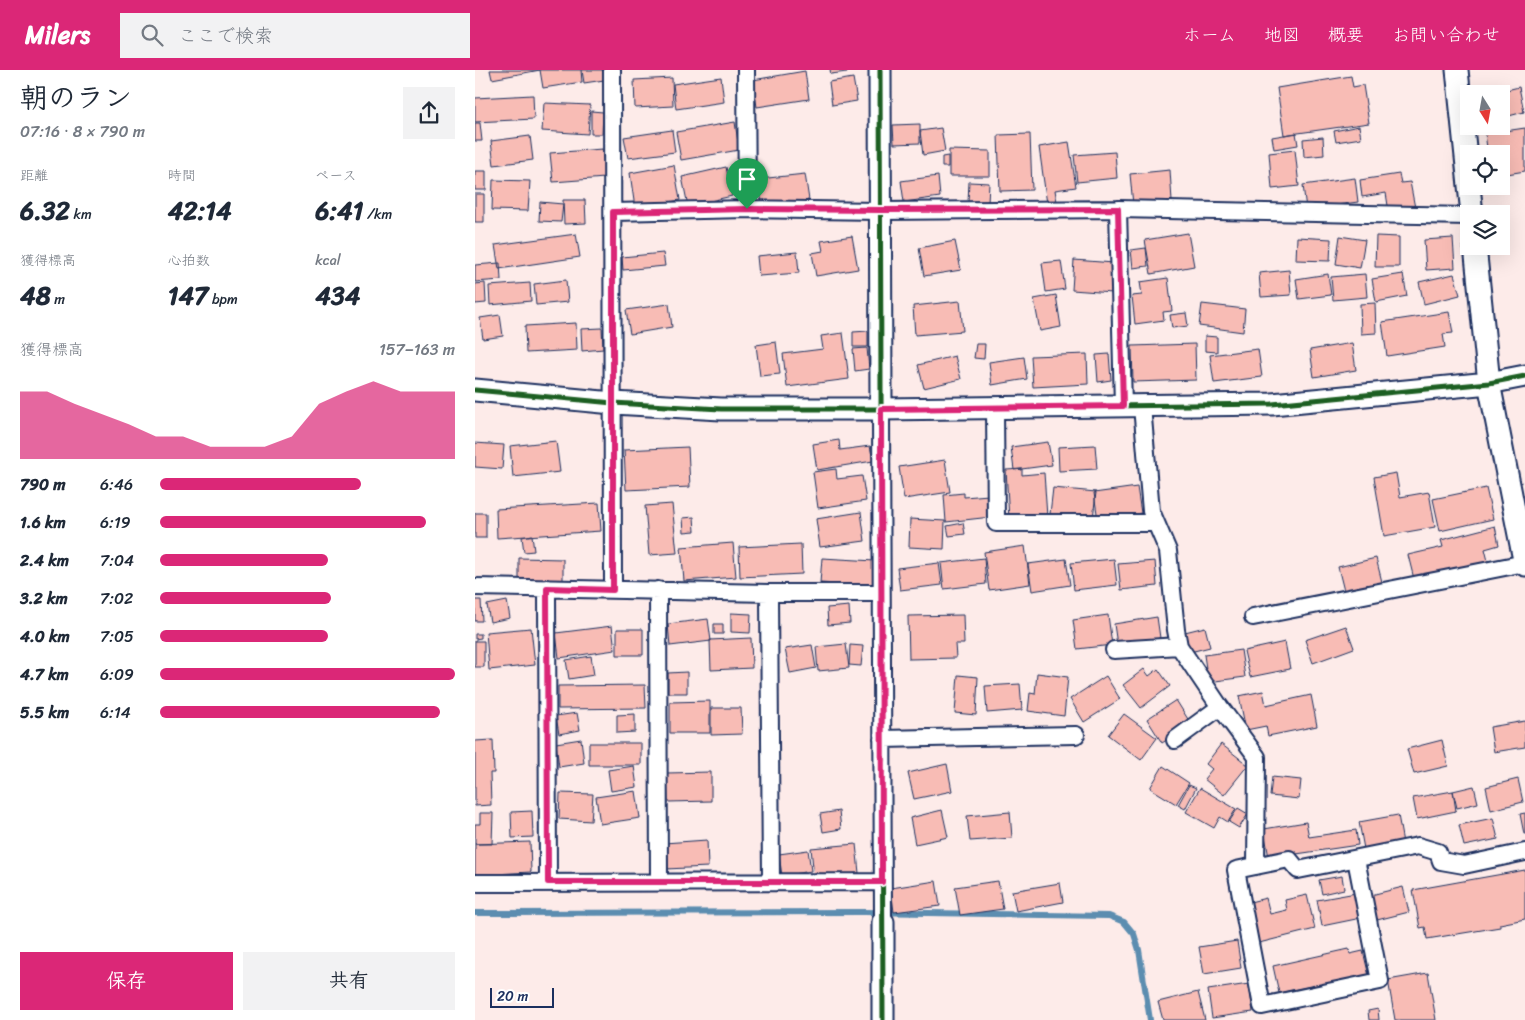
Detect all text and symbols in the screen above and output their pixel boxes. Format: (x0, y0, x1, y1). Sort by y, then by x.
search box (120, 13, 470, 58)
text: Milers (25, 14, 90, 56)
text: ここで検索 (178, 19, 273, 52)
text: ホーム (1183, 19, 1236, 51)
text: 地図 (1264, 19, 1300, 51)
text: 概要 (1328, 19, 1364, 51)
text: お問い合わせ (1392, 19, 1500, 51)
icon: search (138, 21, 166, 49)
text: 朝のラン (20, 73, 132, 122)
north arrow (1460, 85, 1510, 135)
map controls (1460, 85, 1510, 255)
button: share (403, 87, 455, 139)
text: 07:16 · 8 × 790 m (20, 117, 145, 146)
button: locate (1460, 145, 1510, 195)
pin (726, 158, 768, 209)
text: 距離 (20, 163, 48, 188)
text: 時間 (168, 163, 196, 188)
text: ペース (315, 163, 357, 188)
icon: arrive (733, 165, 761, 193)
text: 6.32 (20, 188, 70, 233)
text: 42:14 (168, 188, 232, 233)
text: 6:41 (315, 188, 363, 233)
text: km (70, 202, 92, 227)
text: /km (363, 202, 392, 227)
button: layers (1460, 205, 1510, 255)
text: 獲得標高 (20, 248, 76, 273)
text: 心拍数 (168, 248, 210, 273)
text: kcal (315, 248, 341, 273)
text: 48 (20, 273, 51, 318)
text: 147 (168, 273, 208, 318)
text: 434 (315, 273, 360, 318)
text: m (51, 287, 65, 312)
text: bpm (208, 287, 238, 312)
text: 獲得標高 (20, 335, 84, 364)
text: 157–163 m (379, 335, 455, 364)
text: 790 m (20, 470, 66, 499)
text: 6:46 (100, 470, 133, 499)
text: 1.6 km (20, 508, 66, 537)
text: 6:19 (100, 508, 131, 537)
text: 2.4 km (20, 546, 69, 575)
text: 7:04 (100, 546, 134, 575)
text: 3.2 km (20, 584, 68, 613)
text: 7:02 (100, 584, 133, 613)
text: 4.0 km (20, 622, 70, 651)
text: 7:05 (100, 622, 134, 651)
text: 4.7 km (20, 660, 69, 689)
text: 6:09 (100, 660, 134, 689)
text: 5.5 km (20, 698, 69, 727)
text: 6:14 (100, 698, 131, 727)
button: 保存 (20, 952, 233, 1010)
button: 共有 (243, 952, 455, 1010)
text: 20 m (497, 984, 528, 1009)
scale bar (490, 985, 554, 1008)

